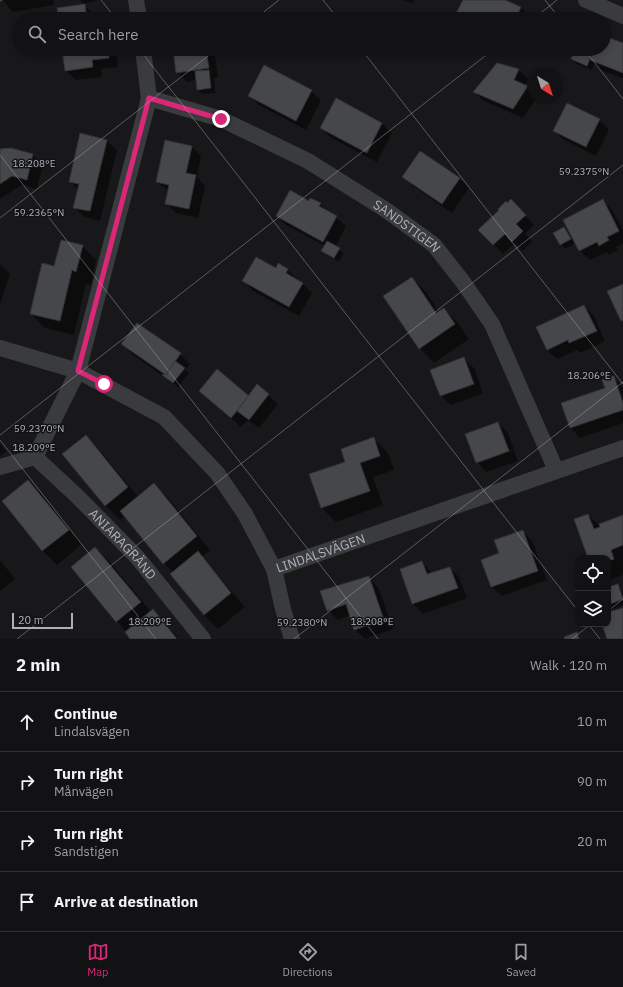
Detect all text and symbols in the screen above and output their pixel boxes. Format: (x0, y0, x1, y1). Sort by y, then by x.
search box (12, 12, 611, 56)
icon: search (26, 23, 48, 45)
text: Search here (58, 25, 138, 44)
north arrow (527, 68, 563, 104)
route end (212, 110, 230, 128)
text: 18.208°E (12, 157, 56, 170)
text: 59.2375°N (559, 165, 609, 178)
street label: SANDSTIGEN (370, 196, 445, 256)
text: 59.2365°N (14, 206, 64, 219)
text: 18.206°E (567, 369, 611, 382)
route start (95, 375, 113, 393)
text: 59.2370°N (14, 422, 64, 435)
text: 18.209°E (12, 441, 56, 454)
street label: ANIARAGRÄND (85, 505, 160, 583)
street label: LINDALSVÄGEN (274, 530, 367, 576)
map controls (575, 555, 611, 627)
button: locate (575, 555, 611, 591)
button: layers (575, 591, 611, 627)
scale bar (12, 611, 73, 630)
text: 20 m (18, 613, 43, 627)
text: 18.209°E (128, 615, 172, 628)
text: 18.208°E (350, 615, 394, 628)
text: 59.2380°N (277, 616, 327, 629)
text: 2 min (16, 654, 60, 676)
text: Walk · 120 m (530, 657, 607, 674)
text: Continue (54, 704, 118, 723)
icon: ahead (16, 711, 38, 733)
text: 10 m (577, 713, 607, 730)
text: Lindalsvägen (54, 723, 130, 740)
text: Turn right (54, 764, 123, 783)
icon: right (16, 771, 38, 793)
text: 90 m (577, 773, 607, 790)
text: Månvägen (54, 783, 113, 800)
text: Turn right (54, 824, 123, 843)
icon: right (16, 831, 38, 853)
text: 20 m (577, 833, 607, 850)
text: Sandstigen (54, 843, 119, 860)
icon: arrive (16, 891, 38, 913)
text: Arrive at destination (54, 892, 198, 911)
tab: Map (87, 941, 109, 979)
tab: Directions (283, 941, 333, 979)
tab: Saved (506, 941, 536, 979)

